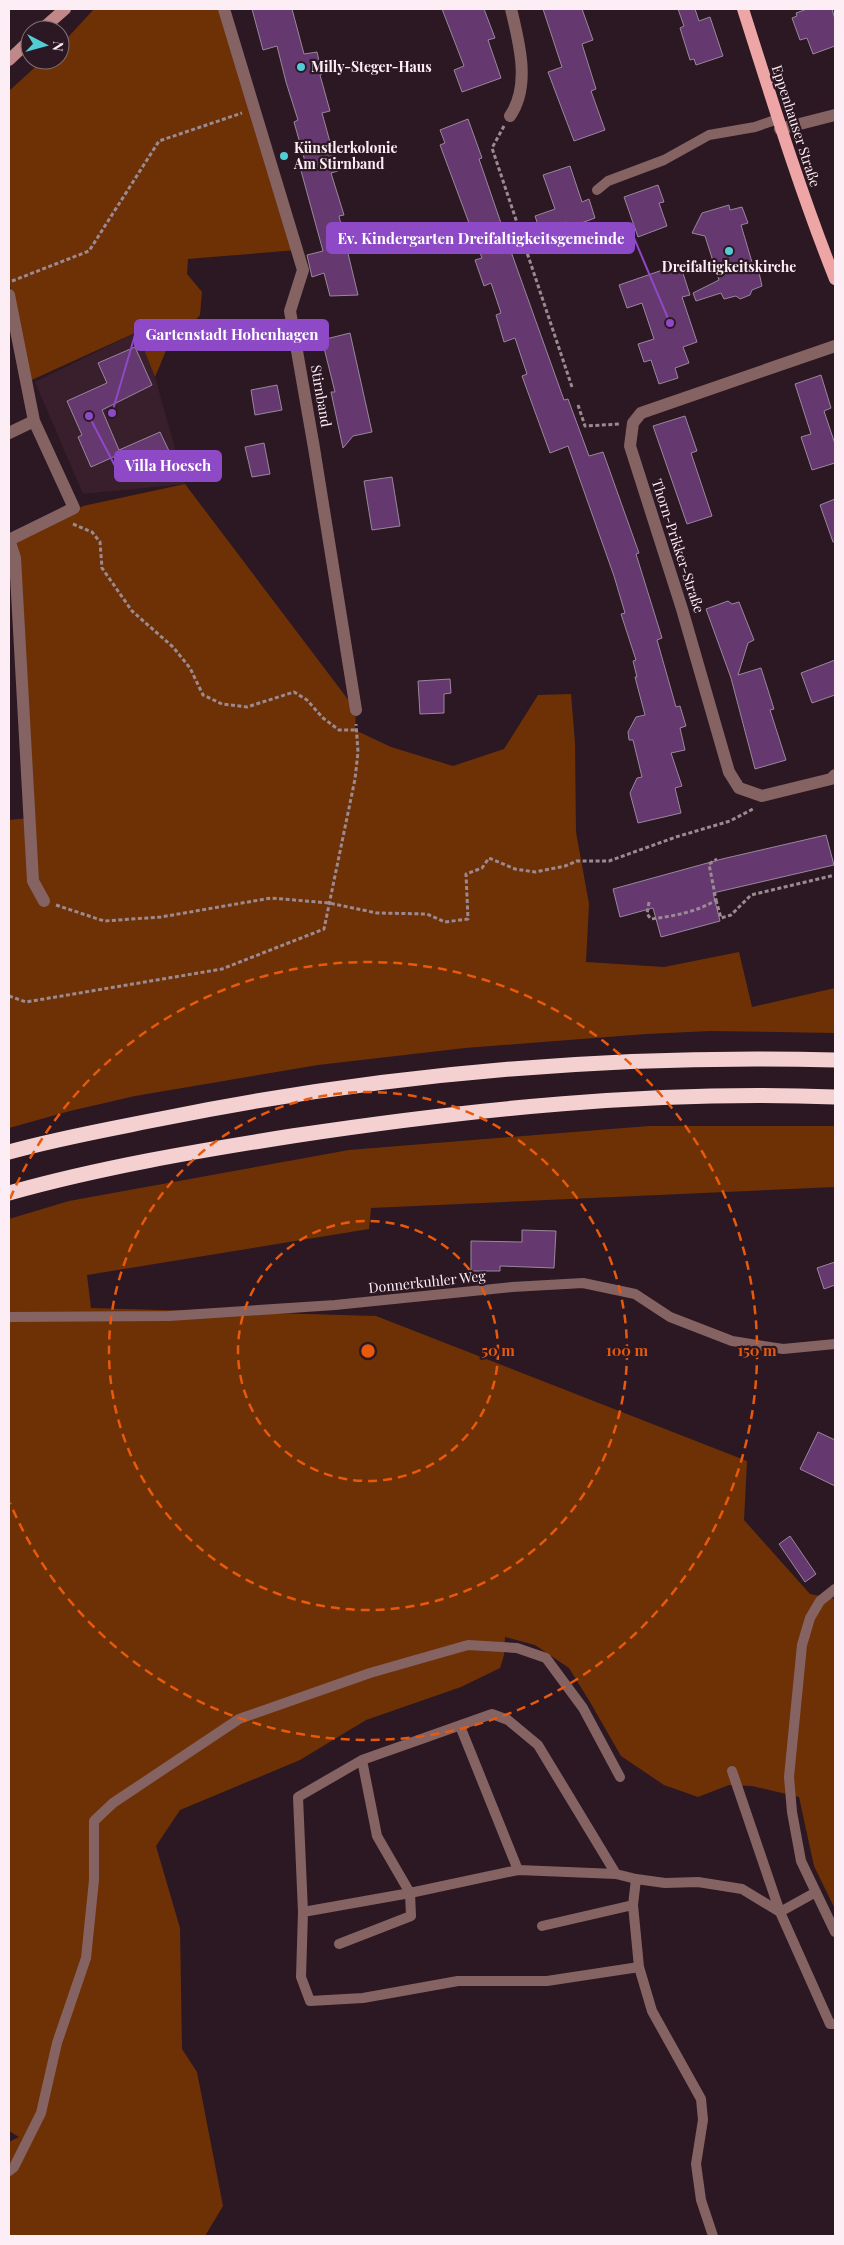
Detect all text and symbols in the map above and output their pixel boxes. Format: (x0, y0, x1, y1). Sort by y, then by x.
north arrow (20, 20, 70, 70)
text: N (48, 40, 68, 52)
place label: Milly-Steger-Haus (311, 57, 432, 76)
marker: Milly-Steger-Haus (295, 61, 307, 73)
street label: Eppenhauser Straße (768, 62, 825, 189)
place label: Künstlerkolonie Am Stirnband (293, 138, 398, 173)
marker: Künstlerkolonie Am Stirnband (278, 150, 290, 162)
callout: Ev. Kindergarten Dreifaltigkeitsgemeinde (327, 223, 634, 253)
text: Ev. Kindergarten Dreifaltigkeitsgemeinde (337, 228, 625, 248)
marker: Dreifaltigkeitskirche (723, 245, 735, 257)
place label: Dreifaltigkeitskirche (662, 257, 796, 276)
callout: Gartenstadt Hohenhagen (135, 320, 328, 350)
text: Gartenstadt Hohenhagen (146, 324, 319, 344)
street label: Stirnband (307, 363, 336, 428)
callout: Villa Hoesch (115, 451, 221, 481)
text: Villa Hoesch (124, 455, 211, 475)
street label: Thorn-Prikker-Straße (648, 476, 709, 615)
street label: Donnerkuhler Weg (367, 1266, 487, 1297)
text: 50 m (481, 1340, 515, 1360)
text: 100 m (606, 1340, 649, 1360)
text: 150 m (737, 1340, 777, 1360)
centre of rings (359, 1342, 377, 1360)

